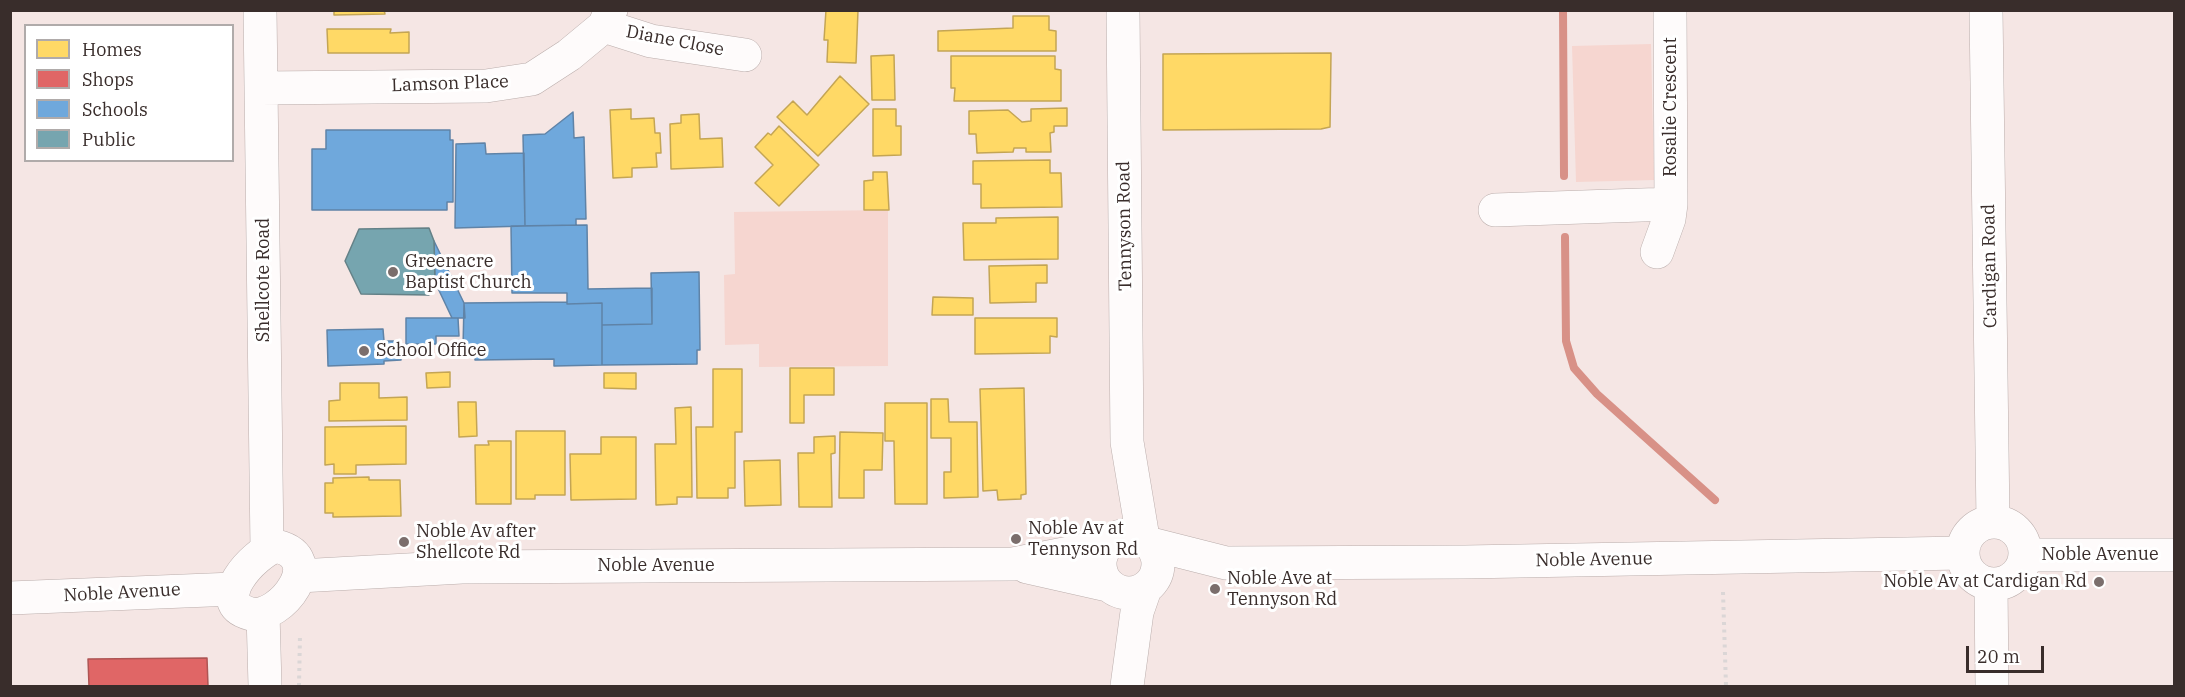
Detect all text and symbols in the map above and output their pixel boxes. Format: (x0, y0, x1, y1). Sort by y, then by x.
street label: Diane Close (624, 21, 726, 61)
legend (24, 24, 234, 162)
street label: Rosalie Crescent (1660, 37, 1682, 177)
text: Homes (82, 38, 142, 61)
text: Shops (82, 68, 134, 91)
street label: Lamson Place (391, 71, 509, 97)
text: Schools (82, 98, 148, 121)
text: Public (82, 128, 136, 151)
street label: Tennyson Road (1113, 161, 1137, 291)
street label: Cardigan Road (1978, 204, 2002, 328)
street label: Shellcote Road (253, 218, 275, 342)
place label: Greenacre Baptist Church (405, 251, 532, 294)
marker: Greenacre Baptist Church (386, 265, 400, 279)
place label: School Office (376, 340, 486, 362)
marker: School Office (357, 344, 371, 358)
place label: Noble Av at Tennyson Rd (1028, 518, 1138, 560)
place label: Noble Av after Shellcote Rd (416, 521, 536, 564)
marker: Noble Av at Tennyson Rd (1009, 532, 1023, 546)
marker: Noble Av after Shellcote Rd (397, 535, 411, 549)
street label: Noble Avenue (2041, 544, 2159, 566)
street label: Noble Avenue (1535, 548, 1653, 572)
street label: Noble Avenue (597, 555, 715, 577)
place label: Noble Ave at Tennyson Rd (1227, 568, 1337, 610)
place label: Noble Av at Cardigan Rd (1883, 571, 2087, 593)
marker: Noble Av at Cardigan Rd (2092, 575, 2106, 589)
street label: Noble Avenue (63, 579, 181, 607)
marker: Noble Ave at Tennyson Rd (1208, 582, 1222, 596)
scale bar (1969, 634, 2047, 672)
text: 20 m (1977, 645, 2020, 668)

